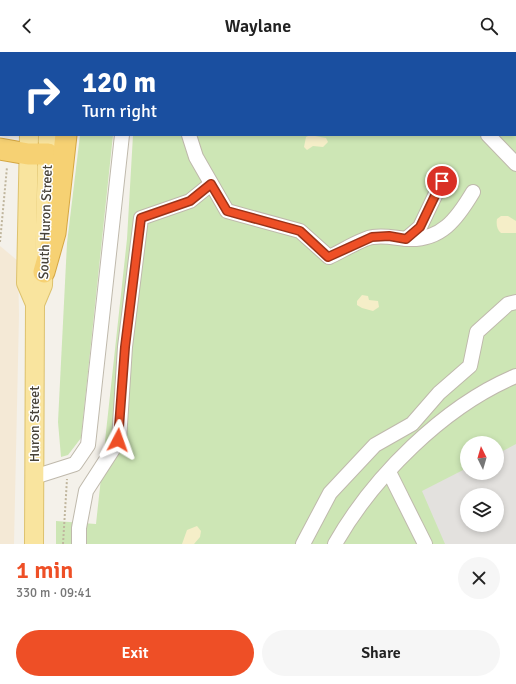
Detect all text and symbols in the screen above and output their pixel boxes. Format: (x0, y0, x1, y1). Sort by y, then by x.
icon: back (16, 15, 38, 37)
text: Waylane (225, 15, 291, 37)
icon: search (478, 15, 500, 37)
text: 120 m (82, 66, 156, 100)
icon: right (16, 68, 68, 120)
text: Turn right (82, 100, 157, 122)
street label: South Huron Street (35, 164, 56, 280)
pin (425, 164, 459, 198)
icon: arrive (431, 170, 453, 192)
street label: Huron Street (26, 386, 43, 462)
position arrow (97, 419, 139, 461)
north arrow (460, 436, 504, 480)
map controls (460, 436, 504, 532)
button: layers (460, 488, 504, 532)
text: 1 min (16, 555, 73, 585)
button: close (458, 557, 500, 599)
text: 330 m · 09:41 (16, 585, 92, 601)
button: Exit (16, 630, 254, 676)
button: Share (262, 630, 500, 676)

